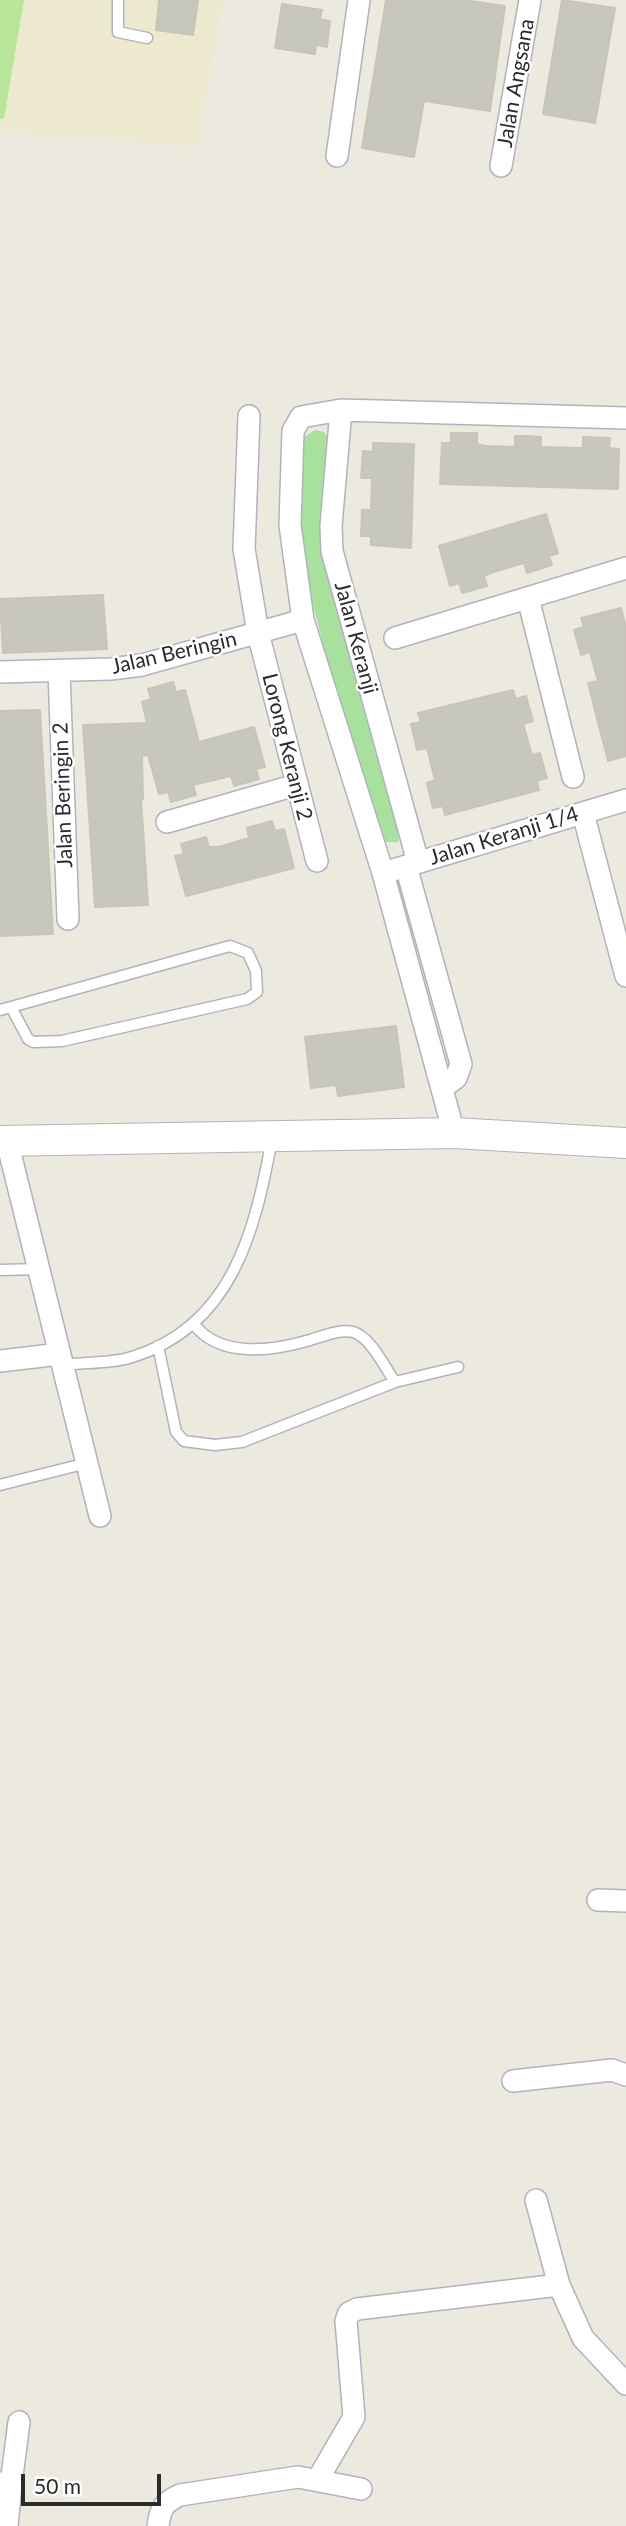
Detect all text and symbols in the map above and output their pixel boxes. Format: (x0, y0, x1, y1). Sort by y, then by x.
street label: Jalan Angsana (492, 17, 540, 149)
street label: Jalan Keranji (329, 579, 383, 697)
street label: Jalan Beringin (109, 626, 239, 680)
street label: Lorong Keranji 2 (257, 671, 317, 823)
street label: Jalan Beringin 2 (48, 722, 78, 868)
street label: Jalan Keranji 1/4 (426, 801, 582, 871)
scale bar (24, 2460, 164, 2504)
text: 50 m (34, 2473, 81, 2498)

